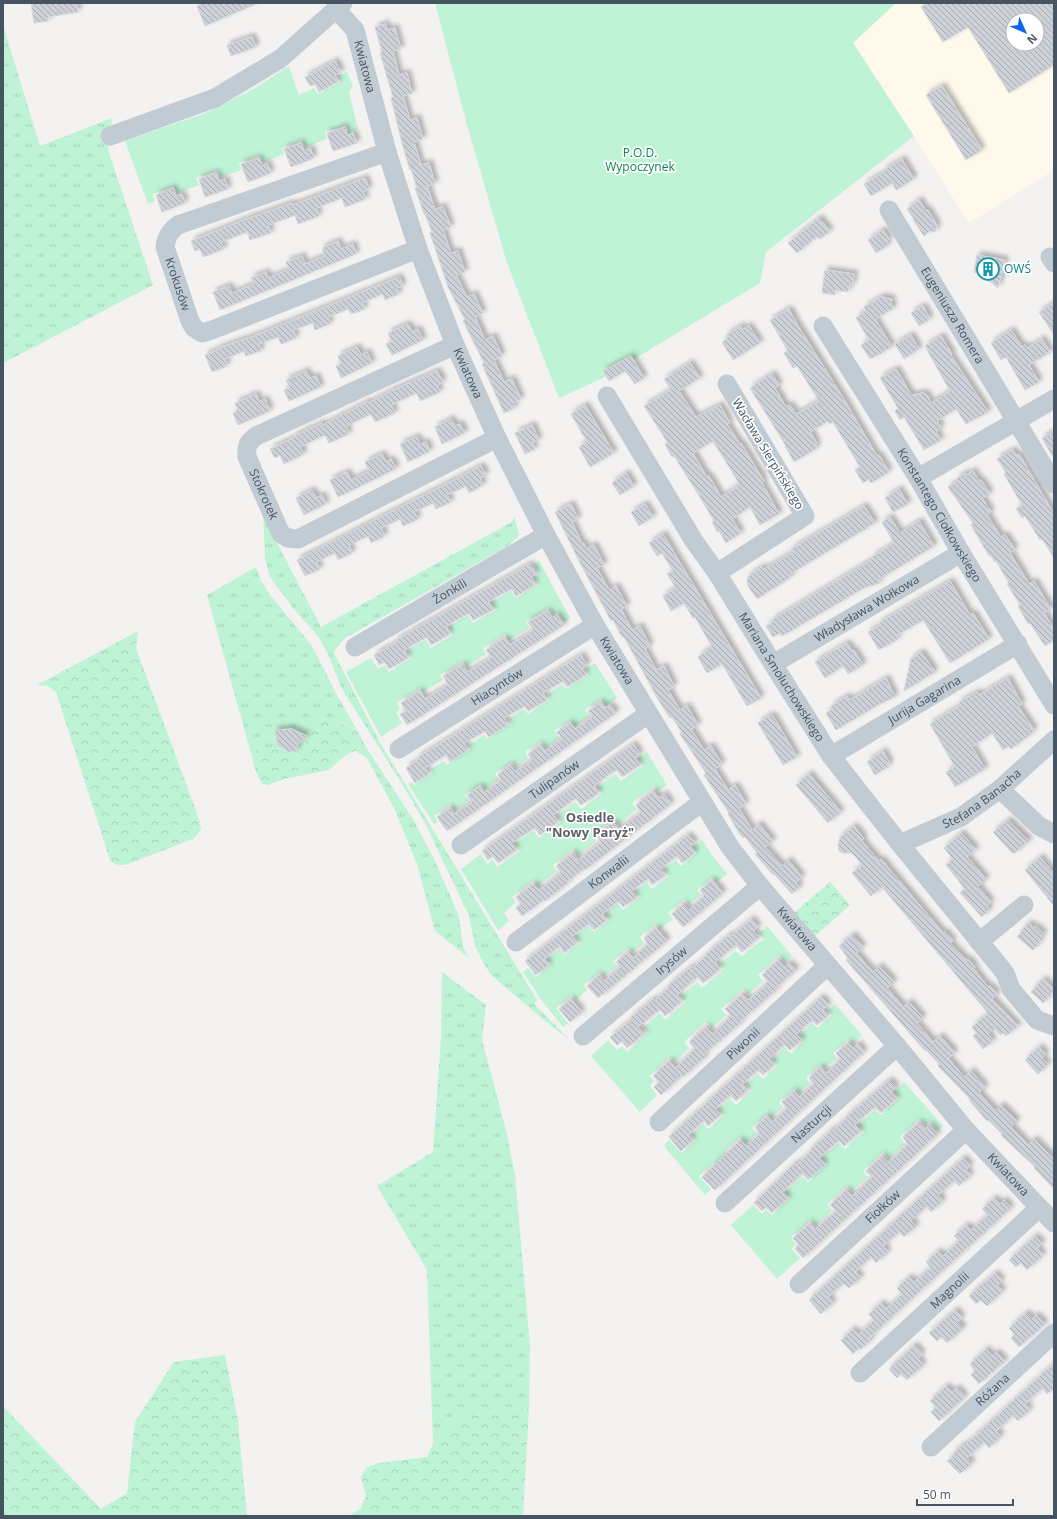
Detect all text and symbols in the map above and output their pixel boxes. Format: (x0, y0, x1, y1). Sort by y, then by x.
north arrow (1005, 12, 1045, 52)
text: N (1024, 31, 1041, 48)
street label: Kwiatowa (350, 38, 380, 95)
park label: P.O.D. Wypoczynek (605, 144, 675, 175)
street label: Krokusów (161, 255, 195, 314)
building icon: OWŚ (975, 256, 1001, 282)
place label: OWŚ (1004, 260, 1031, 277)
street label: Eugeniusza Romera (917, 264, 989, 367)
street label: Kwiatowa (449, 345, 487, 401)
street label: Wacława Sierpińskiego (728, 395, 808, 512)
street label: Konstantego Ciołkowskiego (893, 445, 986, 585)
street label: Stokrotek (245, 466, 283, 523)
street label: Władysława Wołkowa (811, 570, 922, 646)
street label: Żonkili (429, 574, 470, 608)
street label: Mariana Smoluchowskiego (735, 609, 829, 745)
street label: Kwiatowa (596, 633, 638, 688)
street label: Hiacyntów (467, 663, 527, 709)
street label: Jurija Gagarina (884, 671, 964, 728)
street label: Tulipanów (525, 755, 583, 803)
street label: Stefana Banacha (939, 765, 1025, 832)
district label: Osiedle "Nowy Paryż" (546, 808, 634, 841)
street label: Konwalii (584, 851, 632, 893)
street label: Kwiatowa (773, 903, 821, 955)
street label: Irysów (652, 942, 691, 979)
street label: Piwonii (722, 1023, 763, 1063)
street label: Nasturcji (787, 1101, 835, 1147)
street label: Kwiatowa (984, 1149, 1033, 1200)
street label: Fiołków (861, 1185, 904, 1227)
street label: Magnolii (926, 1268, 973, 1312)
street label: Różana (971, 1369, 1013, 1410)
scale bar (917, 1481, 1013, 1507)
text: 50 m (923, 1486, 951, 1503)

